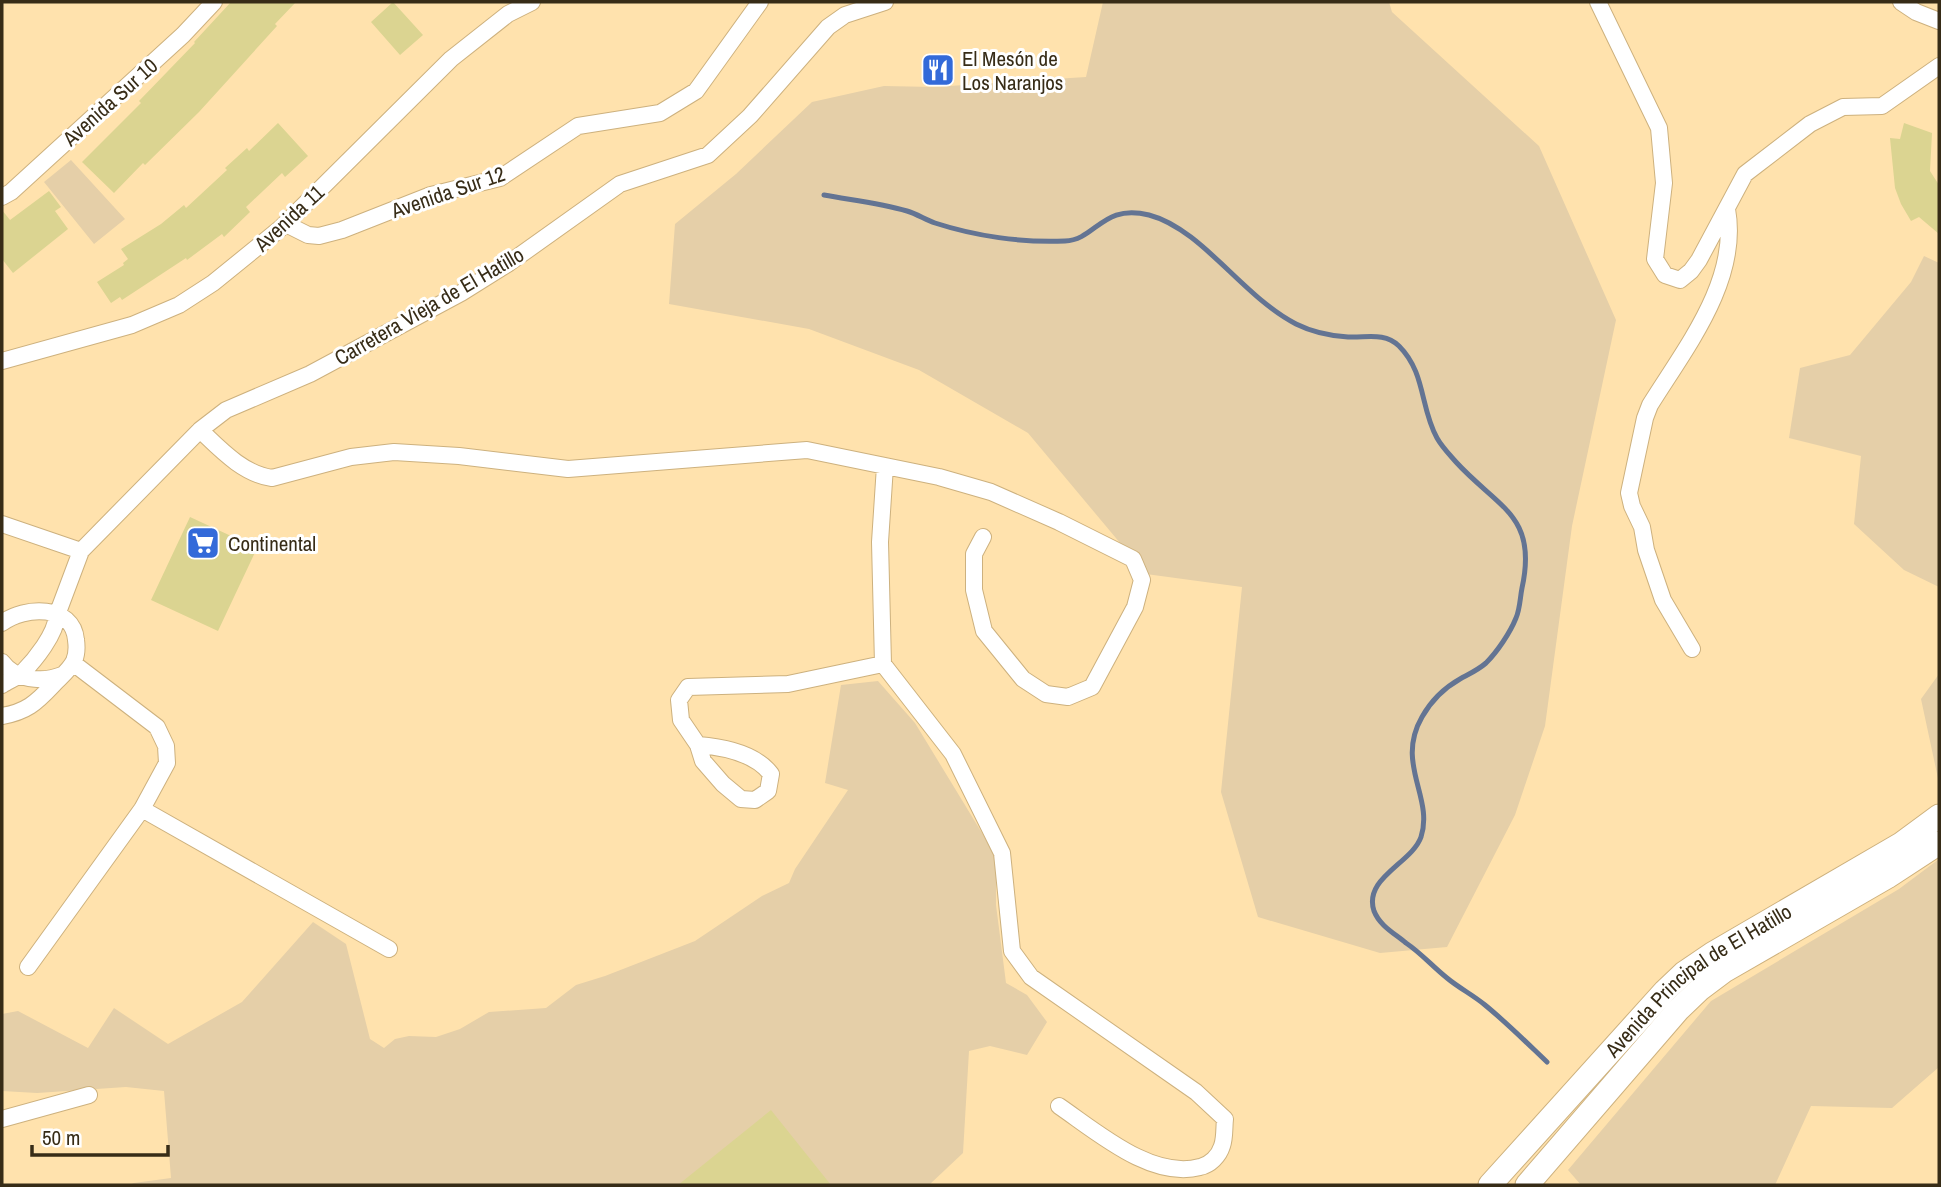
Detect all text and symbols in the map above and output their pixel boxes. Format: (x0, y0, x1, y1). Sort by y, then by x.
place label: El Mesón de Los Naranjos (962, 44, 1063, 97)
restaurant icon: El Mesón de Los Naranjos (919, 51, 957, 89)
street label: Avenida Sur 10 (56, 52, 164, 153)
street label: Avenida Sur 12 (386, 159, 509, 225)
street label: Avenida 11 (247, 178, 330, 258)
street label: Carretera Vieja de El Hatillo (329, 240, 529, 372)
supermarket icon: Continental (184, 524, 222, 562)
place label: Continental (228, 529, 316, 558)
street label: Avenida Principal de El Hatillo (1597, 896, 1797, 1064)
scale bar (32, 1114, 168, 1158)
text: 50 m (42, 1123, 80, 1152)

